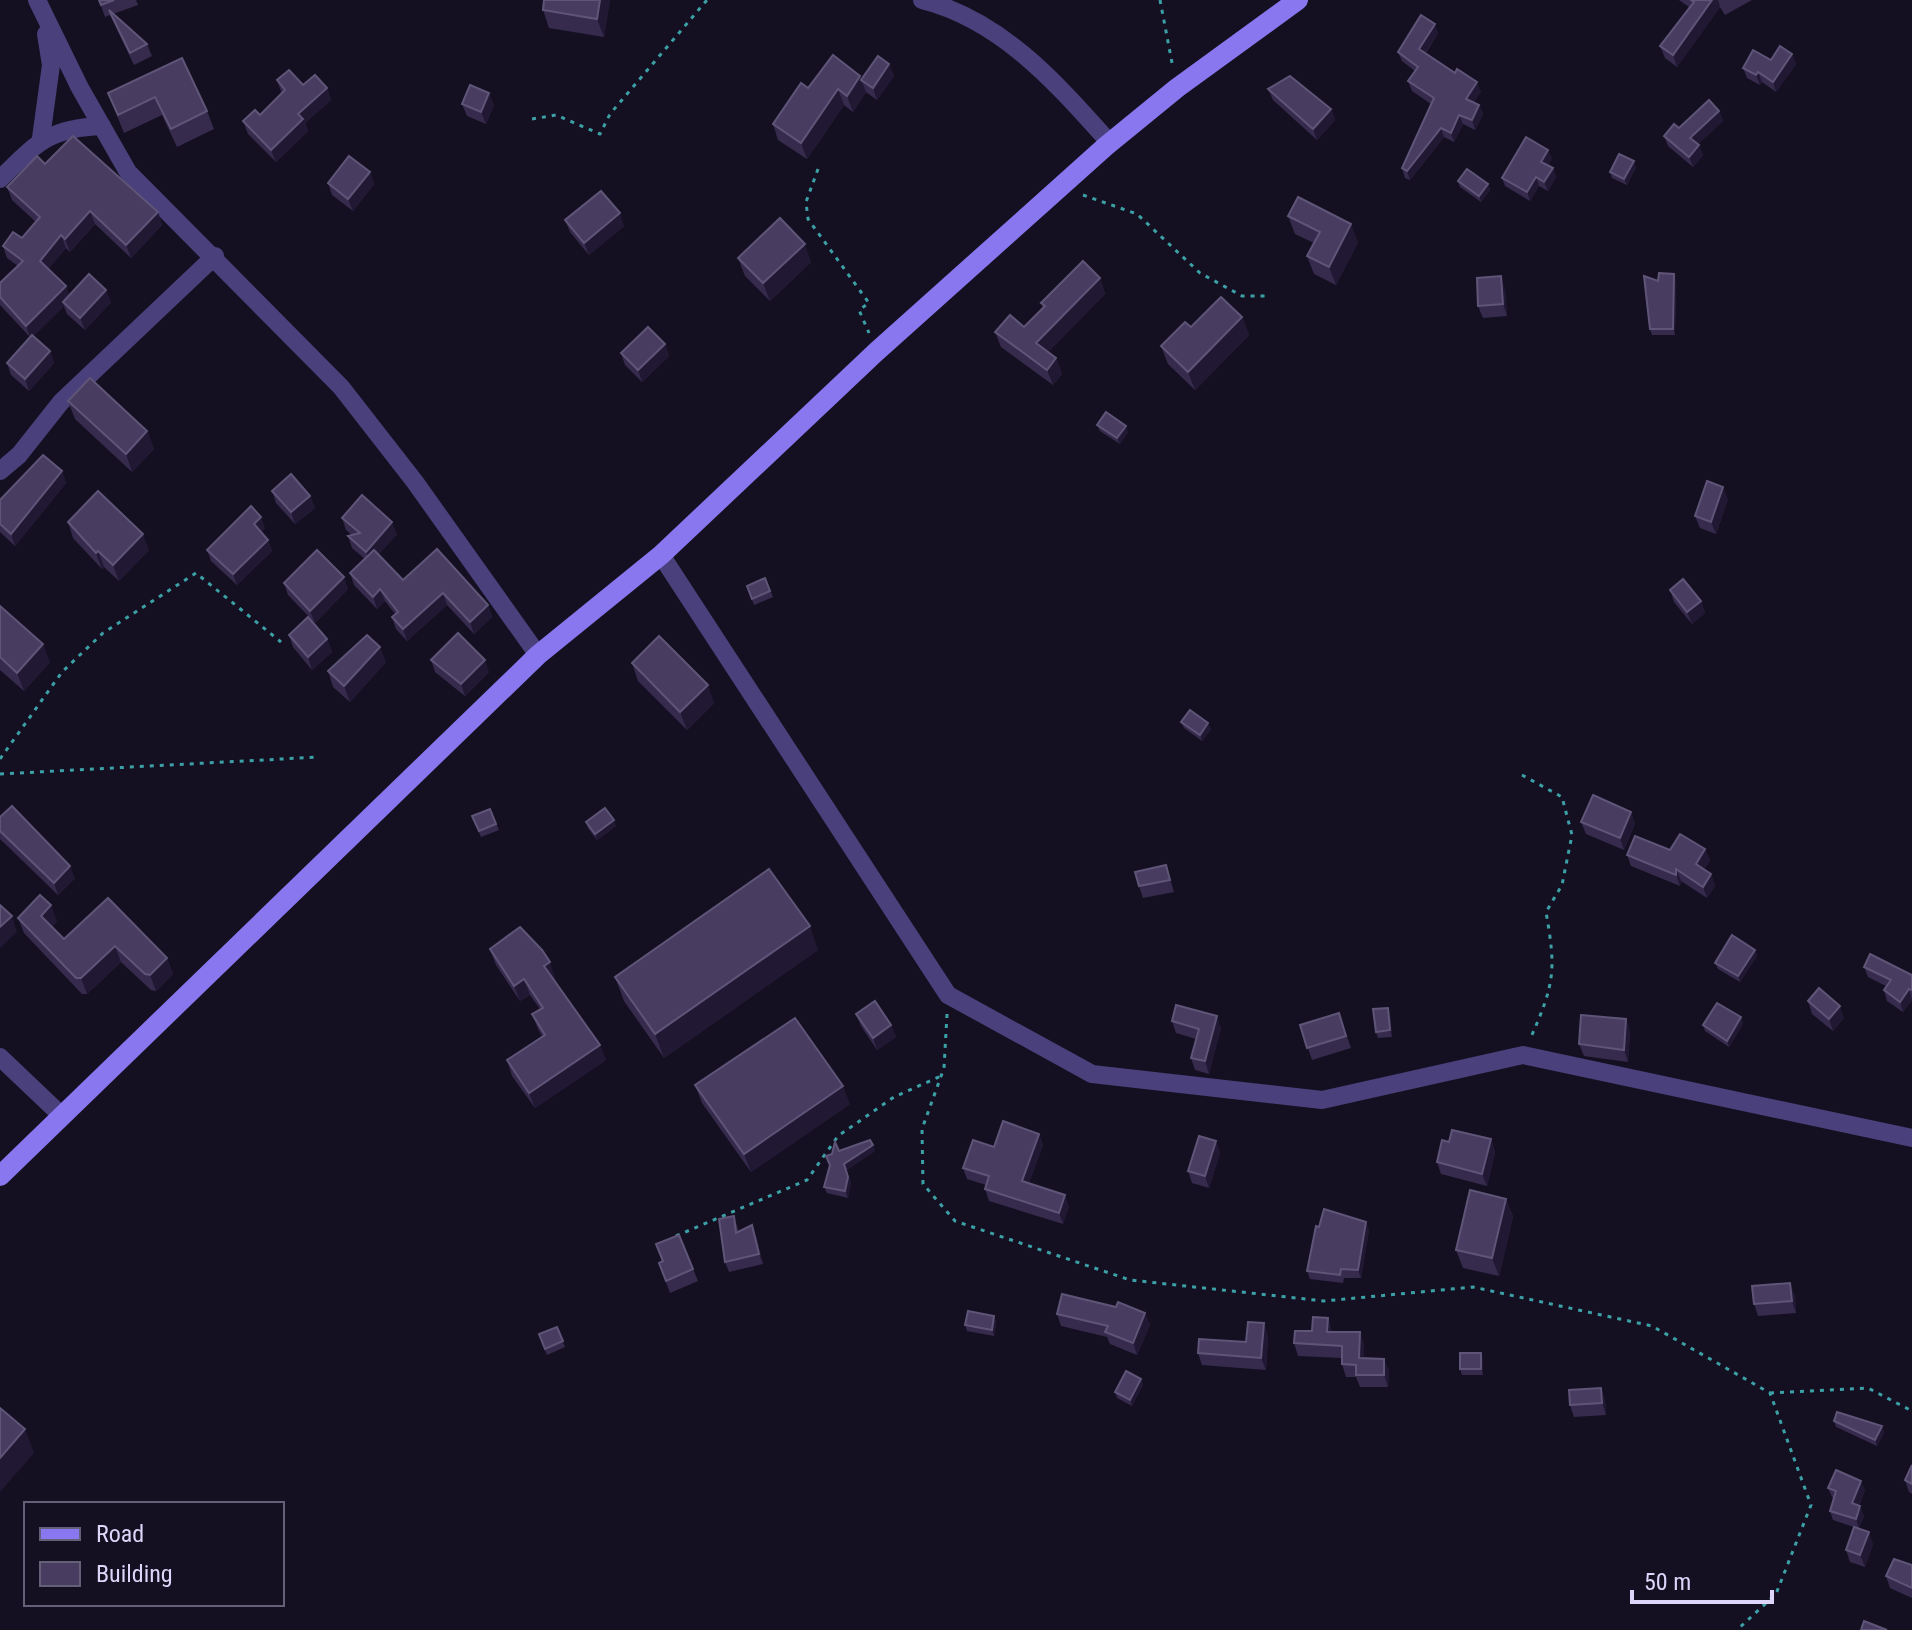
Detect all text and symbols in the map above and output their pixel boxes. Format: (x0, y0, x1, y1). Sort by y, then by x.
legend (24, 1502, 284, 1606)
text: Road (96, 1520, 144, 1548)
scale bar (1632, 1554, 1772, 1604)
text: Building (96, 1560, 173, 1588)
text: 50 m (1644, 1568, 1691, 1596)

